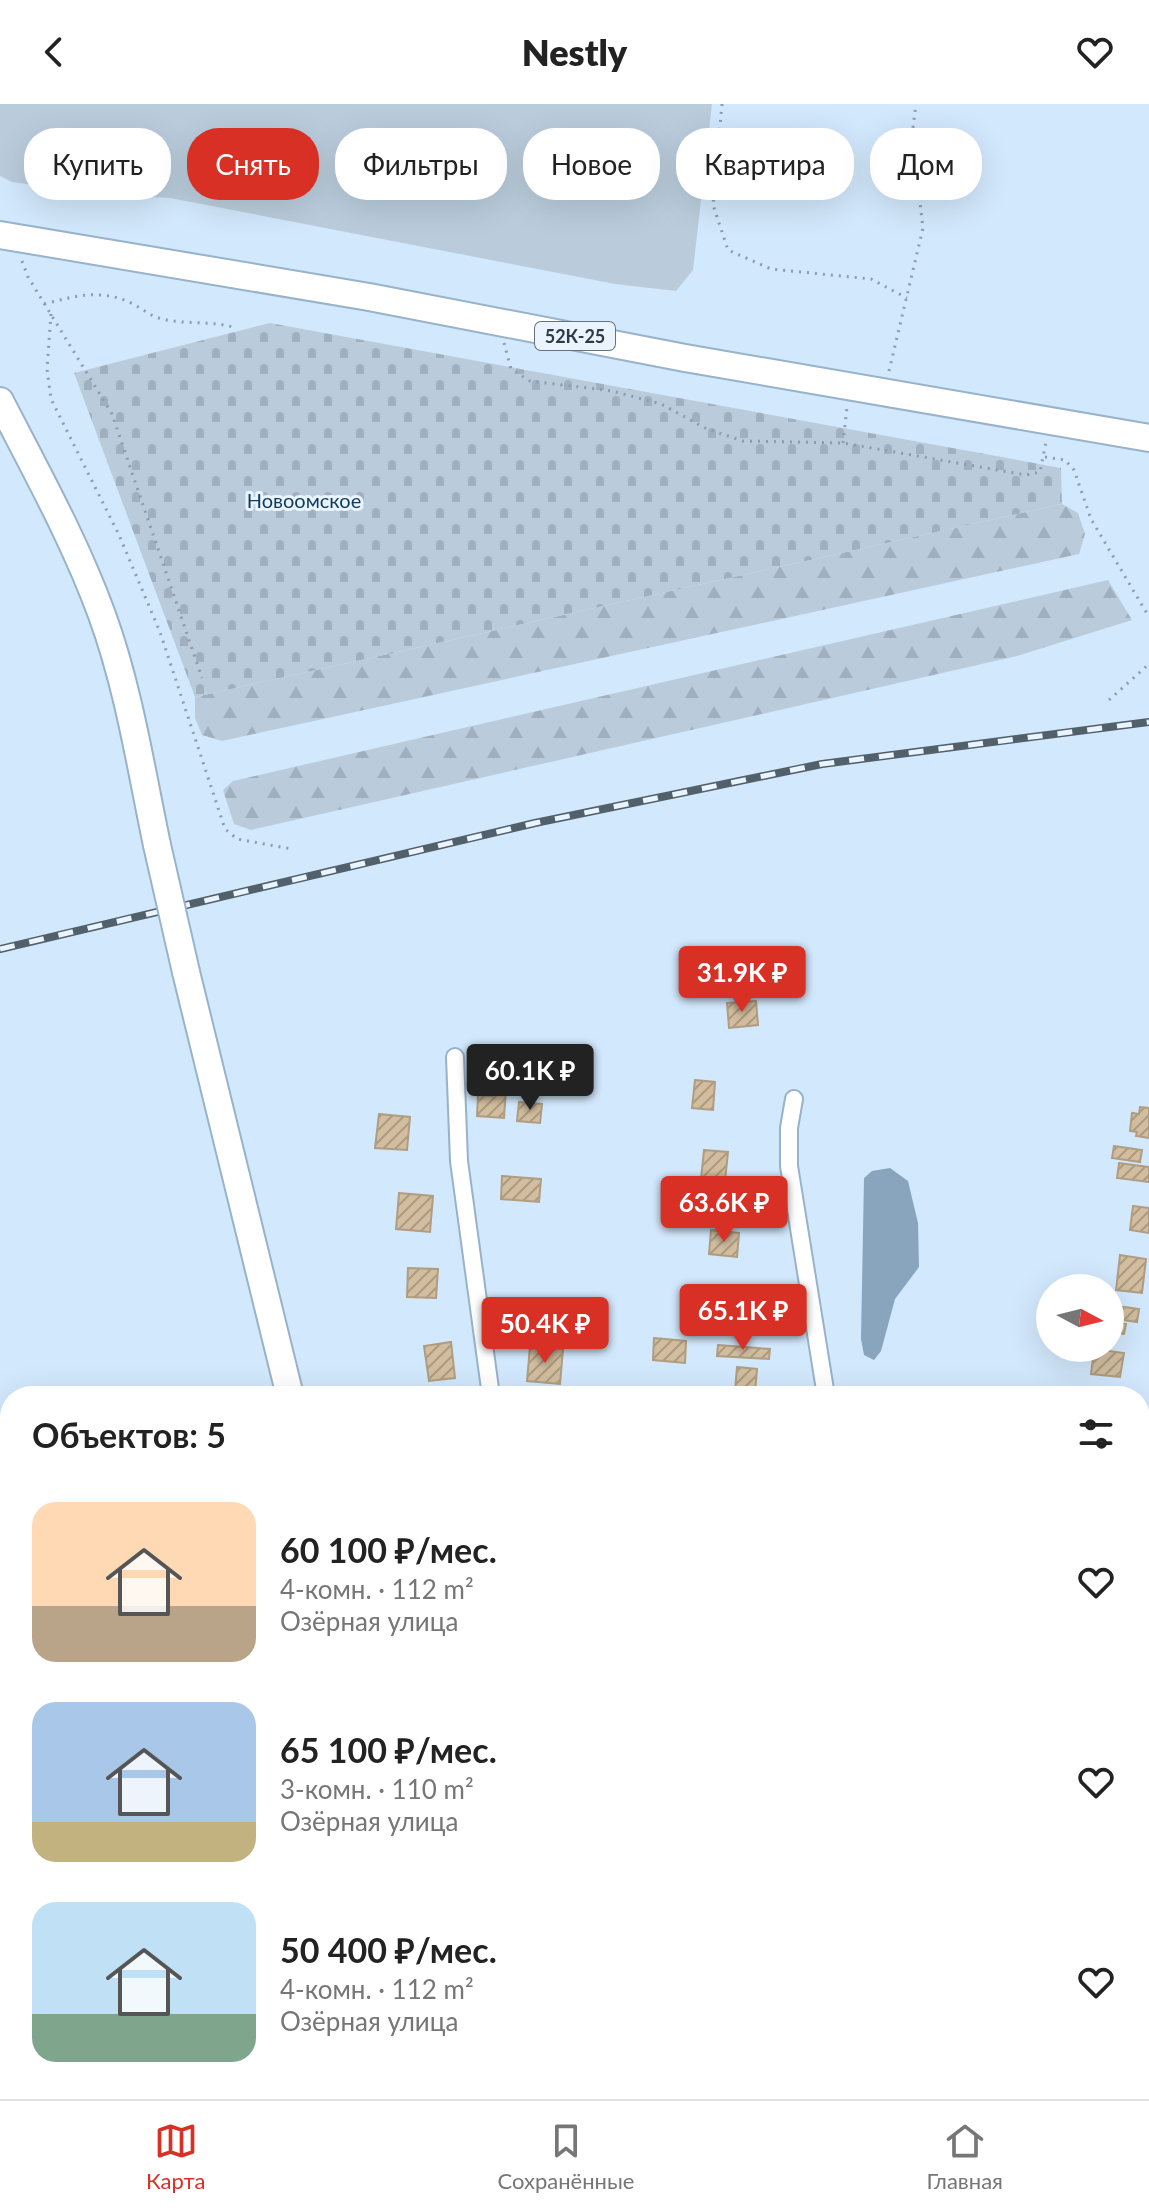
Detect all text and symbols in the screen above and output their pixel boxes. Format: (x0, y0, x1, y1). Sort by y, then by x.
icon: back (32, 30, 76, 74)
text: Nestly (522, 30, 627, 74)
icon: heart (1073, 30, 1117, 74)
chip: Купить (24, 128, 171, 200)
chip: Снять (187, 128, 319, 200)
chip: Фильтры (335, 128, 507, 200)
chip: Новое (523, 128, 660, 200)
chip: Квартира (676, 128, 854, 200)
chip: Дом (870, 128, 982, 200)
road number: 52К-25 (535, 322, 615, 350)
park label: Новоомское (247, 488, 361, 512)
pin: 31.9K ₽ (668, 946, 816, 1014)
text: 31.9K ₽ (697, 956, 787, 988)
pin: 60.1K ₽ (456, 1044, 604, 1112)
text: 60.1K ₽ (485, 1054, 575, 1086)
pin: 63.6K ₽ (650, 1176, 798, 1244)
text: 63.6K ₽ (679, 1186, 769, 1218)
north arrow (1036, 1274, 1124, 1362)
map controls (1036, 1274, 1124, 1362)
pin: 65.1K ₽ (669, 1284, 817, 1352)
text: 65.1K ₽ (698, 1294, 788, 1326)
pin: 50.4K ₽ (471, 1297, 619, 1365)
text: 50.4K ₽ (500, 1307, 590, 1339)
icon: filters (1074, 1412, 1118, 1456)
text: Объектов: 5 (32, 1414, 226, 1455)
text: 60 100 ₽/мес. (280, 1529, 497, 1570)
icon: home (96, 1534, 192, 1630)
icon: heart (1074, 1560, 1118, 1604)
text: 4-комн. · 112 m² (280, 1573, 474, 1605)
text: Озёрная улица (280, 1605, 458, 1637)
text: 65 100 ₽/мес. (280, 1729, 497, 1770)
icon: home (96, 1734, 192, 1830)
icon: heart (1074, 1760, 1118, 1804)
text: 3-комн. · 110 m² (280, 1773, 474, 1805)
text: Озёрная улица (280, 1805, 458, 1837)
text: 50 400 ₽/мес. (280, 1929, 497, 1970)
icon: home (96, 1934, 192, 2030)
icon: heart (1074, 1960, 1118, 2004)
text: 4-комн. · 112 m² (280, 1973, 474, 2005)
text: Озёрная улица (280, 2005, 458, 2037)
tab: Карта (146, 2119, 206, 2194)
tab: Сохранённые (498, 2119, 634, 2194)
tab: Главная (927, 2119, 1003, 2194)

